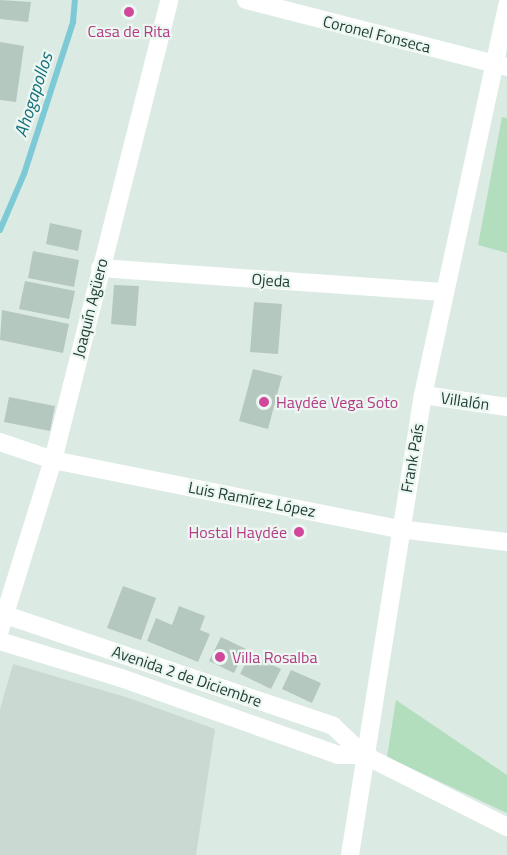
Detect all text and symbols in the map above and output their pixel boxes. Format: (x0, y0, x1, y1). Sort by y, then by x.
marker: Casa de Rita (122, 5, 136, 19)
street label: Coronel Fonseca (321, 11, 433, 57)
place label: Casa de Rita (88, 21, 170, 41)
water label: Ahogapollos (10, 50, 58, 140)
street label: Joaquín Agüero (68, 256, 112, 360)
street label: Ojeda (251, 269, 291, 291)
street label: Villalón (439, 388, 491, 414)
place label: Haydée Vega Soto (276, 392, 398, 412)
marker: Haydée Vega Soto (257, 395, 271, 409)
street label: Frank País (396, 422, 428, 494)
street label: Luis Ramírez López (187, 477, 317, 521)
place label: Hostal Haydée (189, 522, 287, 542)
marker: Hostal Haydée (292, 525, 306, 539)
street label: Avenida 2 de Diciembre (110, 641, 264, 711)
place label: Villa Rosalba (232, 647, 317, 667)
marker: Villa Rosalba (213, 650, 227, 664)

